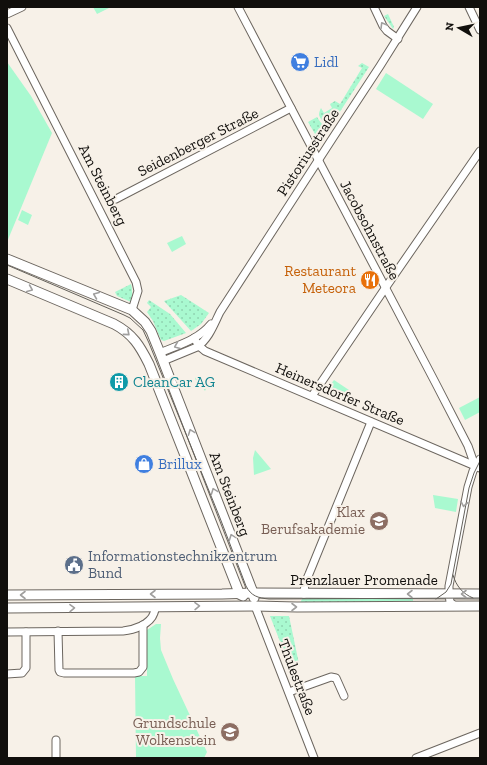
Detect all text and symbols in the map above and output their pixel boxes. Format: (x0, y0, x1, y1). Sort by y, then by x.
north arrow (439, 8, 479, 48)
text: N (443, 21, 457, 32)
one-way arrow (381, 22, 388, 29)
supermarket icon: Lidl (289, 51, 311, 73)
place label: Lidl (314, 53, 339, 71)
street label: Seidenberger Straße (135, 104, 261, 180)
street label: Pistoriusstraße (273, 105, 343, 199)
street label: Am Steinberg (75, 141, 131, 229)
street label: Jacobsohnstraße (336, 177, 404, 283)
place label: Restaurant Meteora (284, 262, 356, 297)
restaurant icon: Restaurant Meteora (359, 269, 381, 291)
one-way arrow (26, 284, 34, 292)
one-way arrow (92, 291, 99, 299)
one-way arrow (123, 329, 130, 336)
one-way arrow (174, 341, 181, 349)
street label: Heinersdorfer Straße (273, 359, 407, 429)
building icon: CleanCar AG (108, 371, 130, 393)
place label: CleanCar AG (133, 373, 215, 391)
one-way arrow (187, 428, 195, 435)
street label: Am Steinberg (206, 449, 254, 539)
shop icon: Brillux (133, 453, 155, 475)
place label: Brillux (158, 455, 202, 473)
one-way arrow (210, 487, 218, 494)
one-way arrow (461, 500, 469, 507)
place label: Klax Berufsakademie (261, 503, 365, 538)
school or university icon: Klax Berufsakademie (368, 510, 390, 532)
one-way arrow (228, 533, 236, 540)
place label: Informationstechnikzentrum Bund (88, 547, 277, 582)
public building icon: Informationstechnikzentrum Bund (63, 554, 85, 576)
street label: Prenzlauer Promenade (290, 571, 438, 589)
one-way arrow (150, 590, 156, 598)
one-way arrow (407, 590, 413, 598)
one-way arrow (461, 590, 467, 598)
one-way arrow (20, 591, 26, 599)
one-way arrow (194, 602, 200, 610)
one-way arrow (291, 603, 297, 611)
one-way arrow (69, 604, 75, 612)
street label: Thulestraße (274, 637, 320, 717)
place label: Grundschule Wolkenstein (133, 714, 216, 749)
school or university icon: Grundschule Wolkenstein (219, 721, 241, 743)

